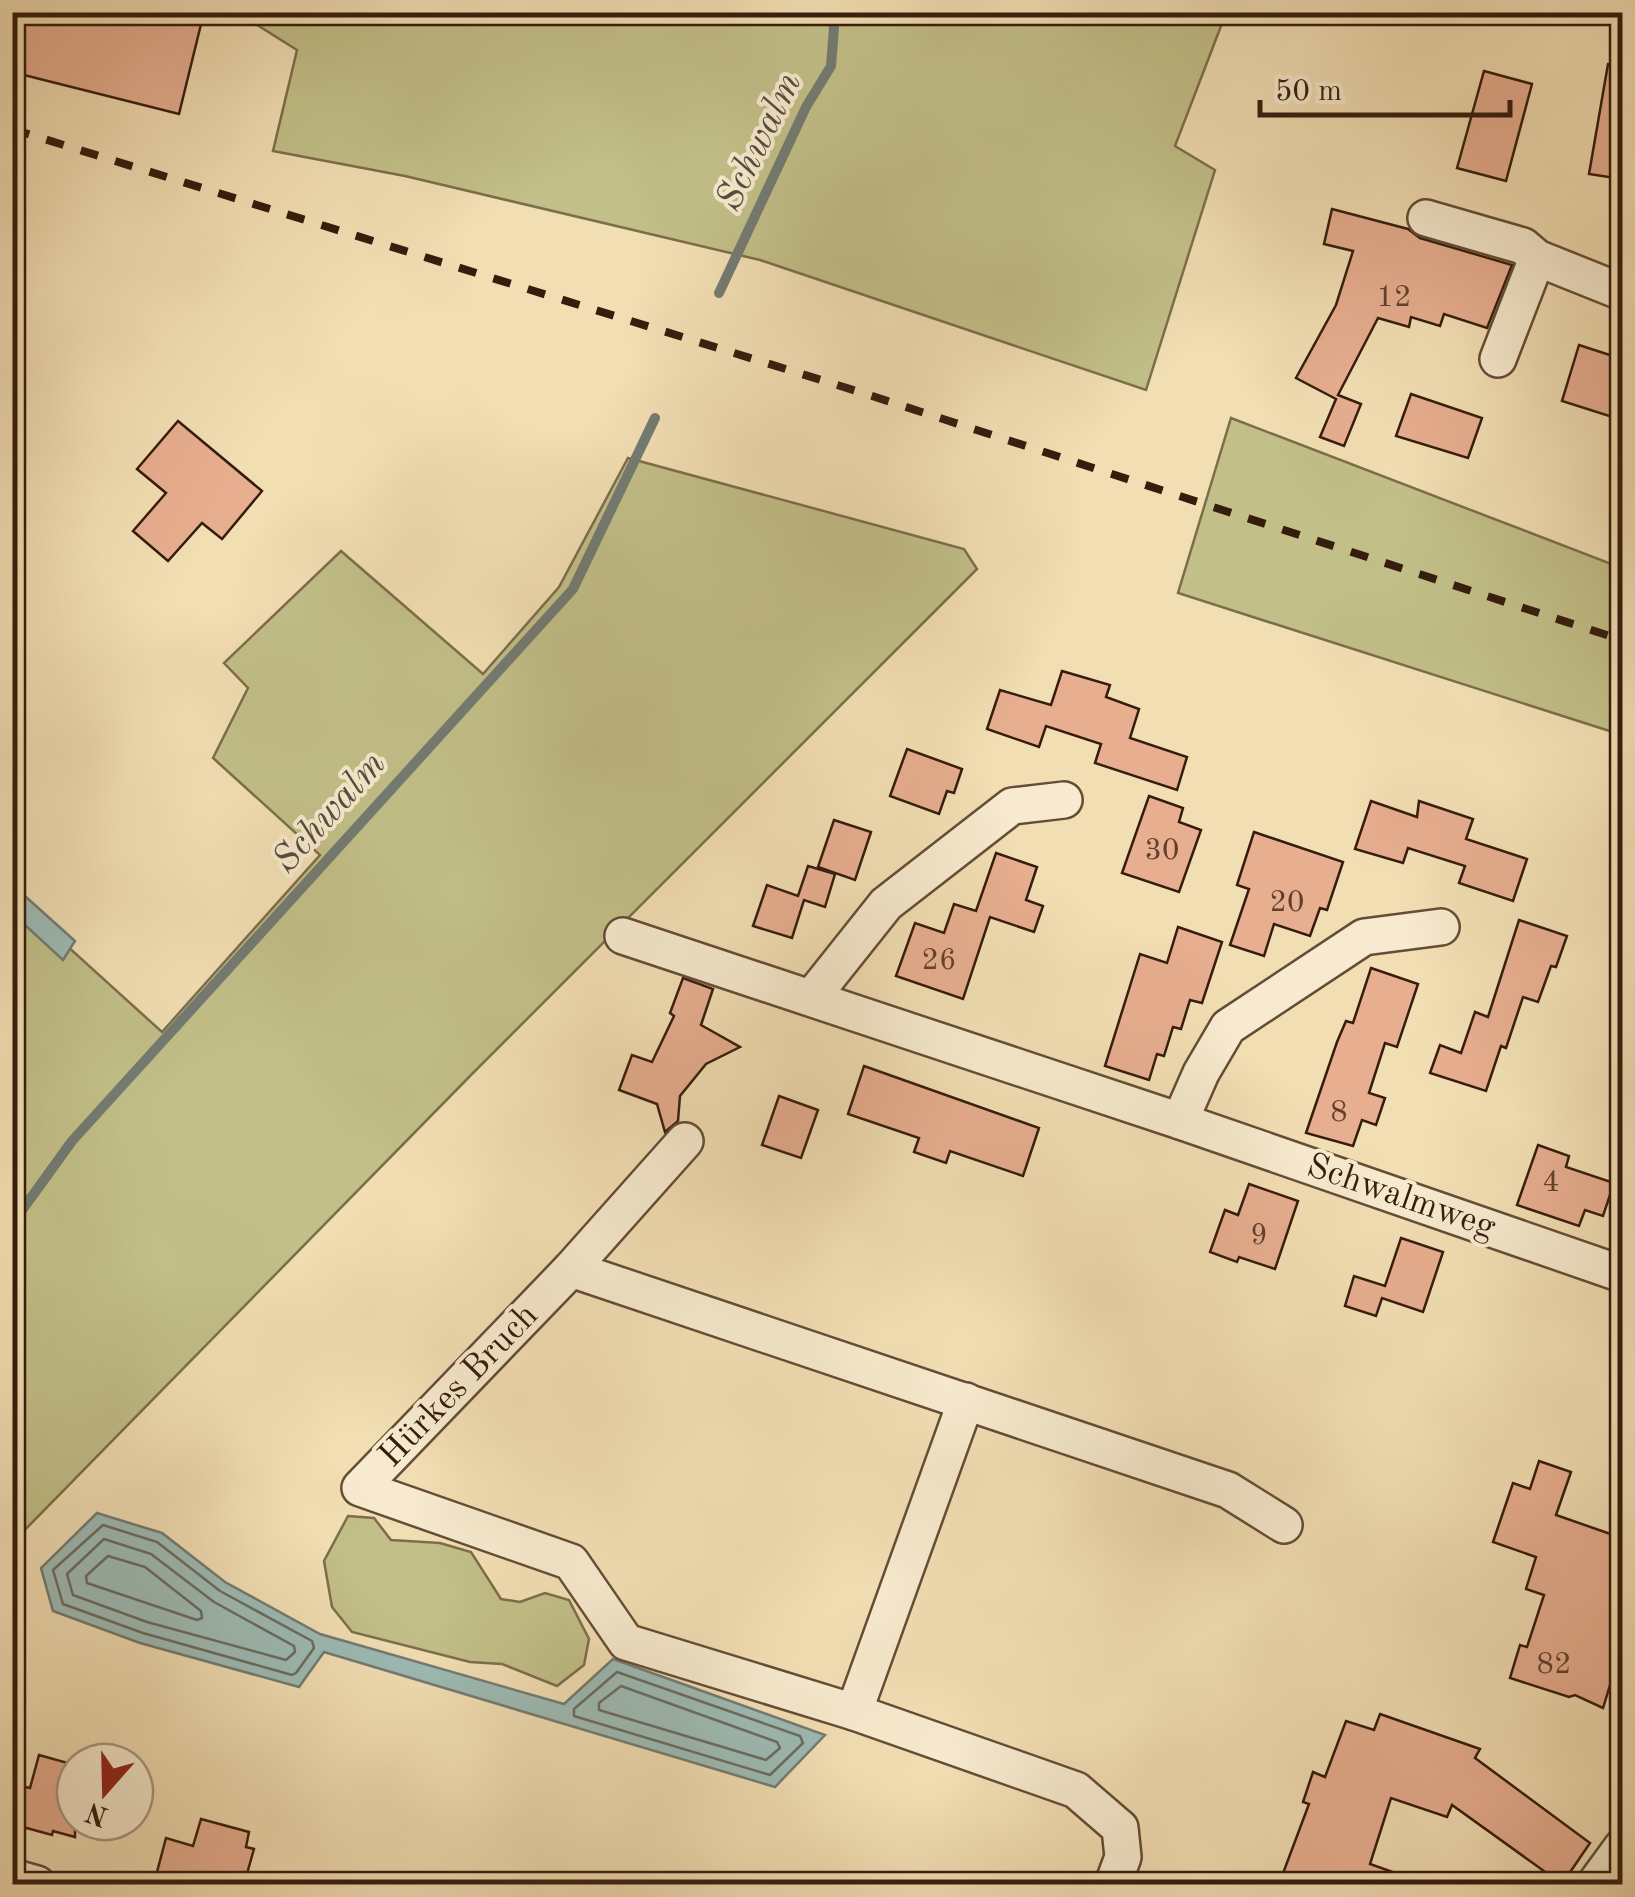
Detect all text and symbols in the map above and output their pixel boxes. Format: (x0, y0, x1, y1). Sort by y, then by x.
scale bar (1260, 55, 1510, 117)
water label: Schwalm (710, 67, 810, 217)
text: 50 m (1275, 77, 1342, 107)
house number: 12 (1377, 283, 1411, 313)
water label: Schwalm (266, 745, 394, 881)
house number: 30 (1145, 836, 1179, 866)
house number: 20 (1270, 888, 1304, 918)
house number: 26 (922, 946, 956, 976)
house number: 8 (1330, 1098, 1348, 1128)
street label: Schwalmweg (1302, 1148, 1500, 1246)
house number: 4 (1542, 1168, 1560, 1198)
house number: 9 (1250, 1221, 1268, 1251)
street label: Hürkes Bruch (373, 1298, 545, 1474)
house number: 82 (1537, 1650, 1571, 1680)
north arrow (55, 1742, 155, 1842)
text: N (82, 1796, 112, 1829)

